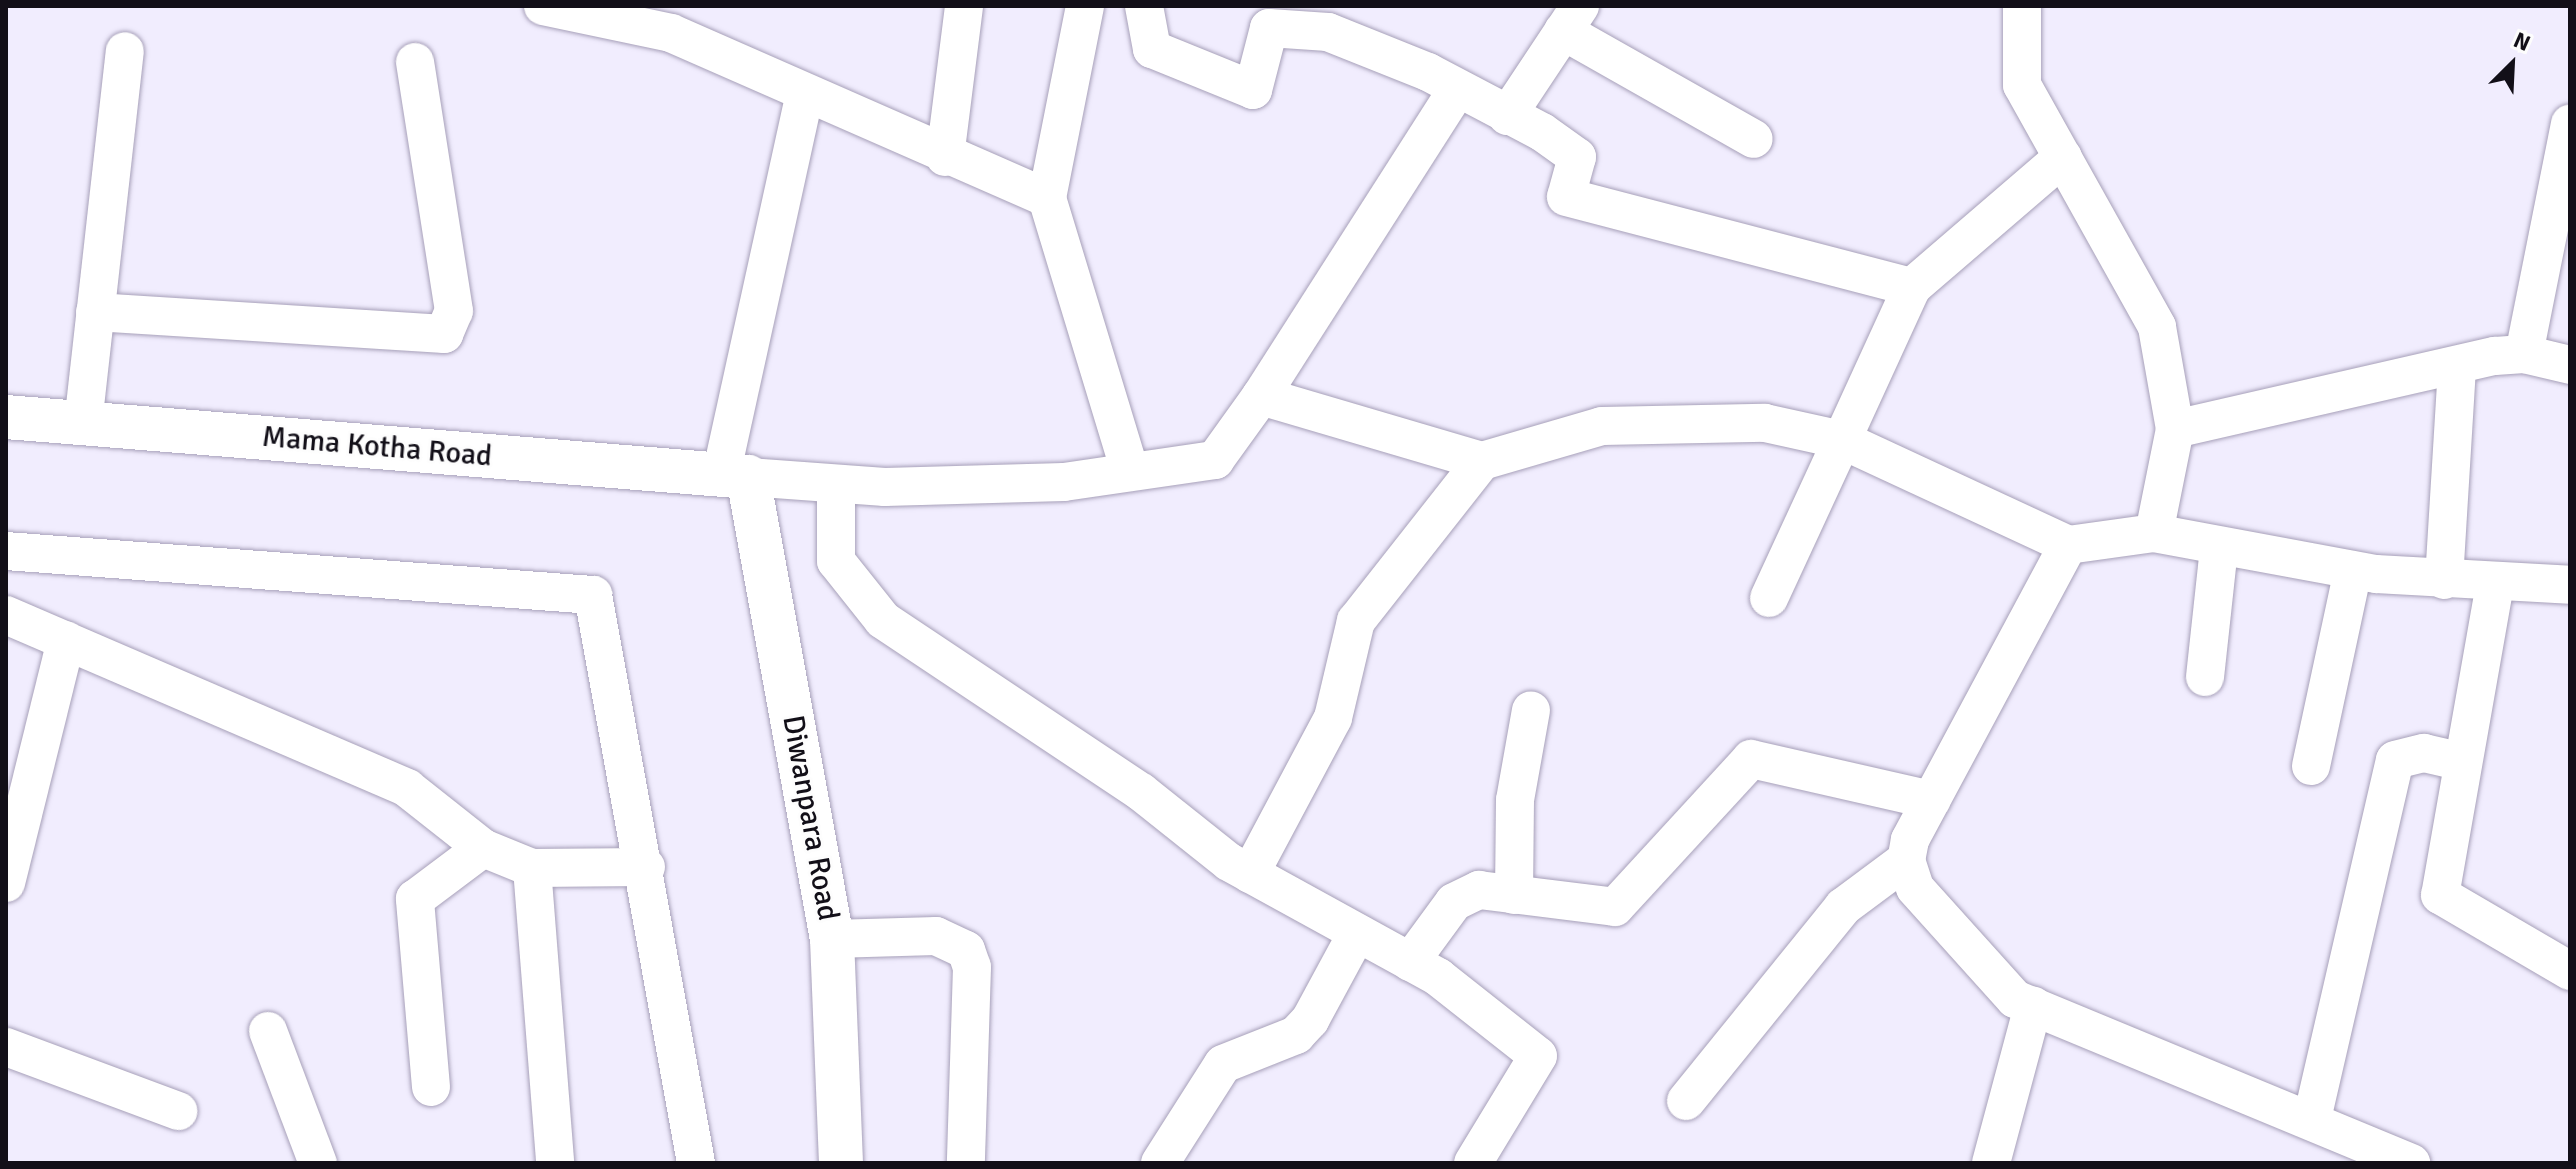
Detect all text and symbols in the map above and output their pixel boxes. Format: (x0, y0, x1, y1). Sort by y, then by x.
north arrow (2472, 24, 2552, 104)
text: N (2509, 26, 2534, 57)
street label: Mama Kotha Road (261, 419, 493, 475)
street label: Diwanpara Road (774, 712, 846, 924)

